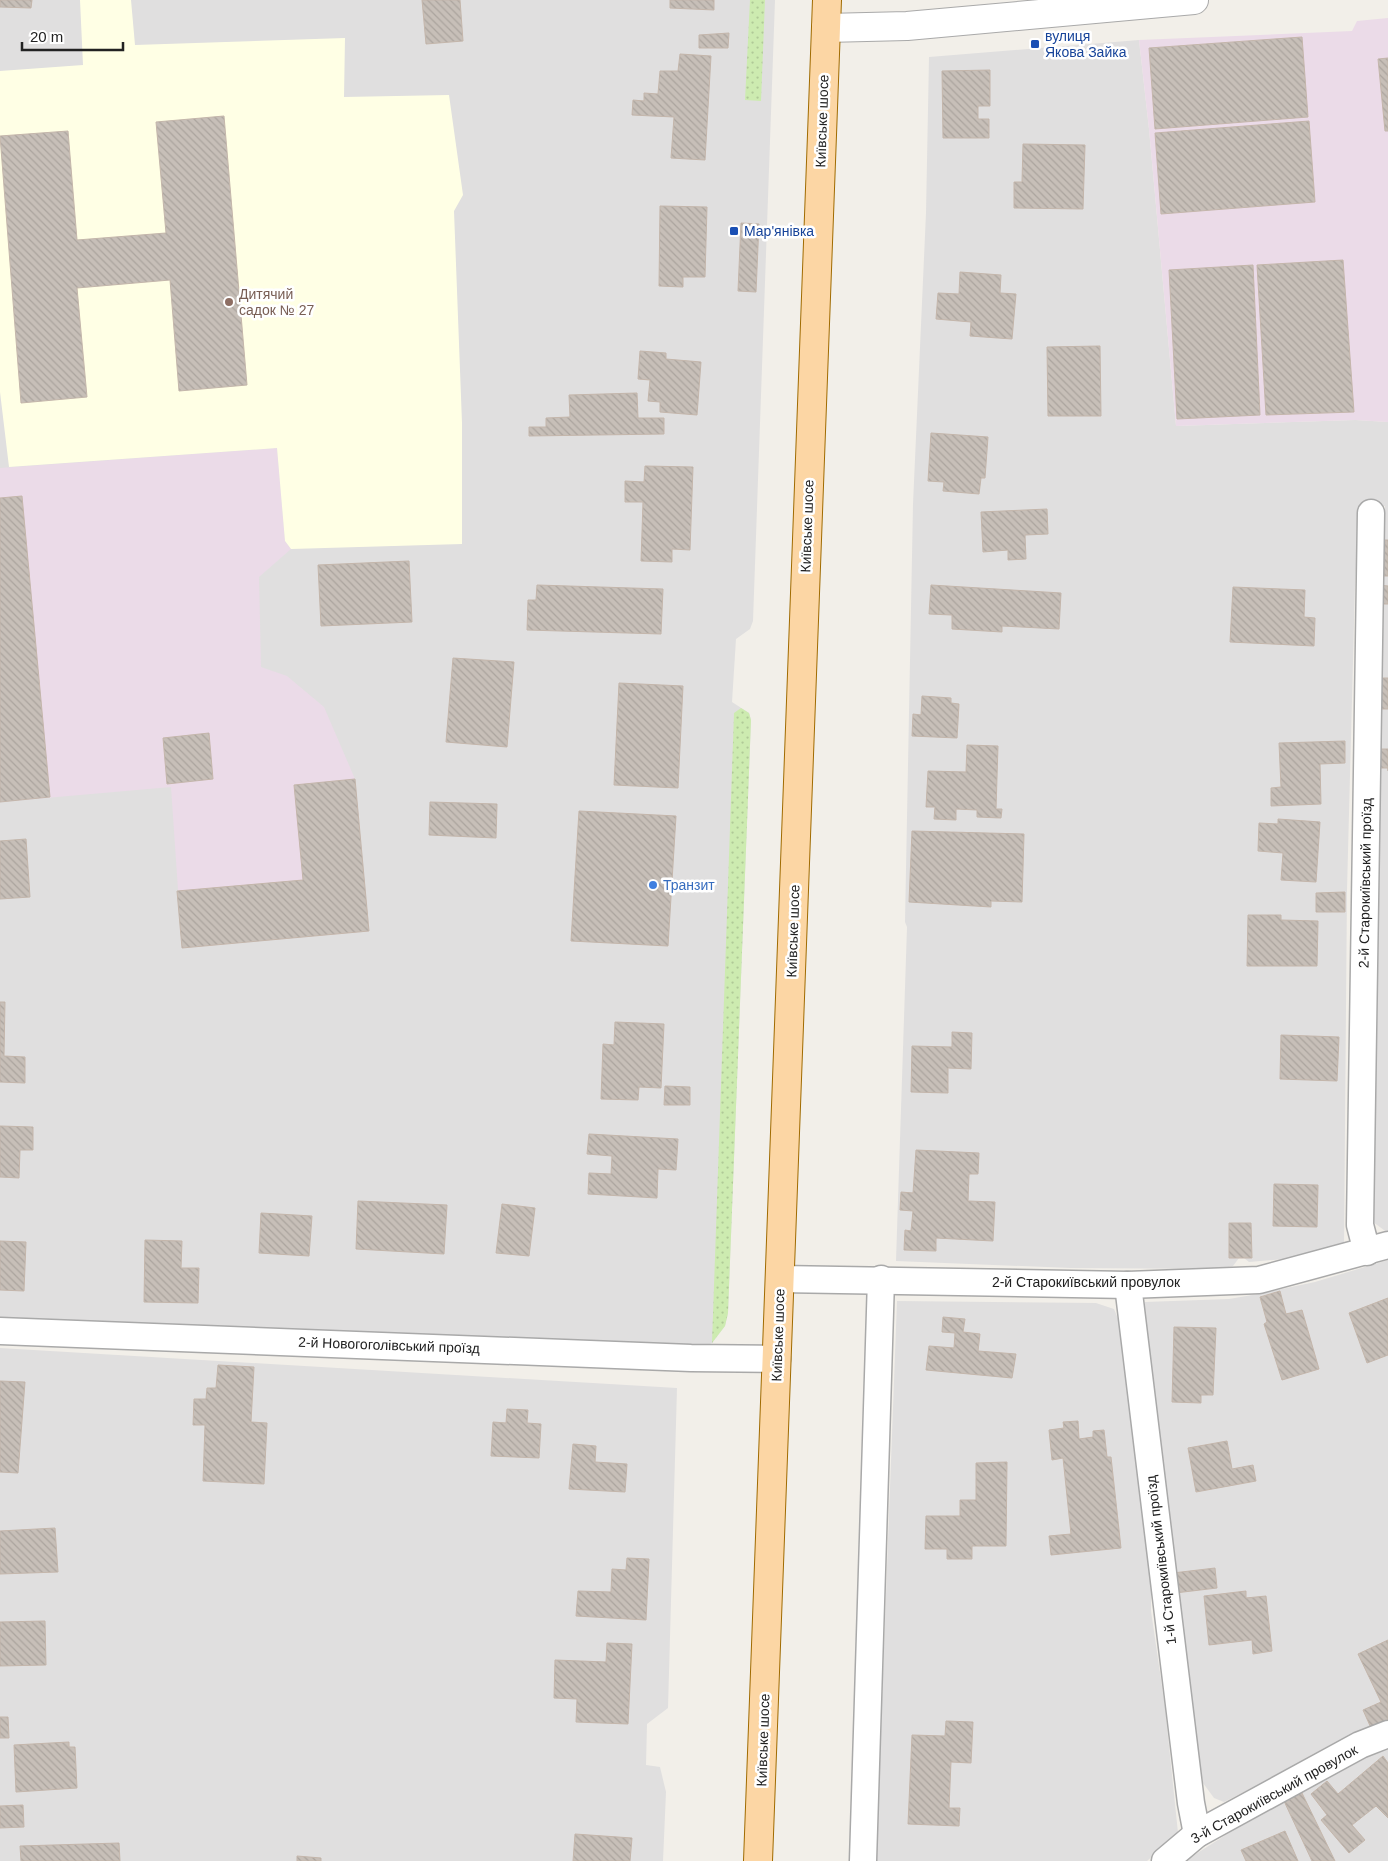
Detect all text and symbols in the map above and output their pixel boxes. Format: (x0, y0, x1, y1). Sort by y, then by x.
scale bar (22, 20, 124, 52)
text: 20 m (30, 28, 63, 45)
place label: вулиця Якова Зайка (1045, 28, 1127, 60)
marker: вулиця Якова Зайка (1029, 38, 1041, 50)
street label: Київське шосе (812, 74, 832, 168)
place label: Мар'янівка (744, 223, 814, 239)
marker: Мар'янівка (728, 225, 740, 237)
place label: Дитячий садок № 27 (239, 286, 314, 318)
marker: Дитячий садок № 27 (223, 296, 235, 308)
street label: Київське шосе (797, 479, 817, 573)
street label: 2-й Старокиївський проїзд (1356, 798, 1374, 968)
place label: Транзит (663, 877, 715, 893)
marker: Транзит (647, 879, 659, 891)
street label: Київське шосе (783, 884, 803, 978)
street label: 2-й Старокиївський провулок (992, 1274, 1181, 1290)
street label: Київське шосе (768, 1288, 788, 1382)
street label: 2-й Новогоголівський проїзд (298, 1334, 480, 1356)
street label: 1-й Старокиївський проїзд (1143, 1475, 1179, 1645)
street label: Київське шосе (753, 1693, 773, 1787)
street label: 3-й Старокиївський провулок (1188, 1741, 1361, 1847)

